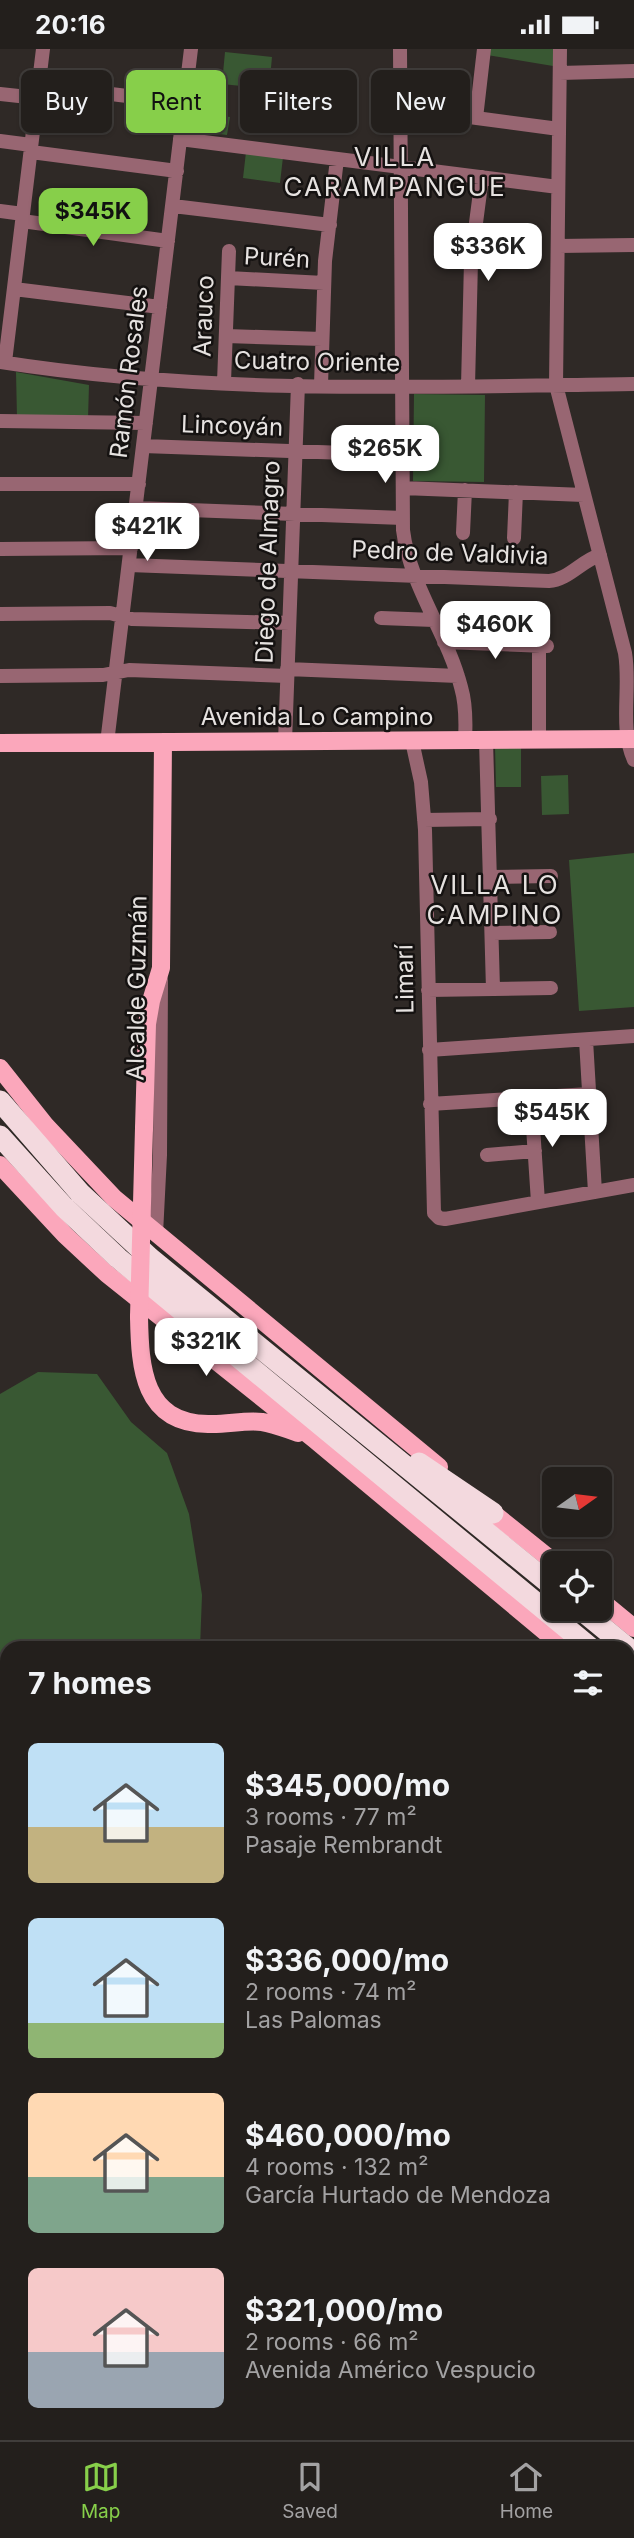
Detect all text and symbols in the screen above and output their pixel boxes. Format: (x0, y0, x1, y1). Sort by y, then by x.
text: 20:16 (35, 9, 106, 40)
chip: Buy (21, 70, 112, 133)
chip: Rent (126, 70, 226, 133)
chip: Filters (240, 70, 357, 133)
chip: New (371, 70, 470, 133)
district label: VILLA CARAMPANGUE (283, 141, 507, 202)
pin: $345K (44, 189, 142, 248)
text: $345K (55, 197, 131, 225)
pin: $336K (439, 223, 537, 283)
text: $336K (450, 232, 526, 260)
street label: Purén (243, 241, 311, 274)
street label: Arauco (188, 275, 219, 357)
street label: Ramón Rosales (104, 284, 153, 460)
street label: Cuatro Oriente (234, 346, 400, 377)
street label: Lincoyán (180, 409, 284, 442)
pin: $265K (336, 425, 434, 485)
text: $265K (347, 434, 423, 462)
street label: Diego de Almagro (249, 460, 286, 664)
pin: $421K (98, 503, 196, 563)
text: $421K (111, 512, 183, 540)
street label: Pedro de Valdivia (351, 535, 549, 570)
pin: $460K (446, 601, 544, 661)
text: $460K (456, 610, 534, 638)
street label: Avenida Lo Campino (201, 702, 433, 731)
district label: VILLA LO CAMPINO (427, 869, 563, 930)
street label: Alcalde Guzmán (120, 895, 153, 1081)
street label: Limarí (389, 944, 420, 1014)
pin: $545K (503, 1089, 601, 1149)
text: $545K (514, 1098, 590, 1126)
pin: $321K (157, 1319, 255, 1378)
text: $321K (171, 1327, 241, 1355)
north arrow (542, 1467, 612, 1537)
map controls (542, 1467, 612, 1621)
button: locate (542, 1551, 612, 1621)
icon: filters (569, 1664, 607, 1702)
text: 7 homes (28, 1665, 152, 1701)
text: $345,000/mo (245, 1767, 450, 1803)
icon: home (84, 1771, 168, 1855)
text: 3 rooms · 77 m² (245, 1803, 417, 1831)
text: Pasaje Rembrandt (245, 1831, 442, 1859)
text: $336,000/mo (245, 1942, 449, 1978)
icon: home (84, 1946, 168, 2030)
text: 2 rooms · 74 m² (245, 1978, 417, 2006)
text: Las Palomas (245, 2006, 382, 2034)
text: $460,000/mo (245, 2117, 451, 2153)
icon: home (84, 2121, 168, 2205)
text: 4 rooms · 132 m² (245, 2153, 428, 2181)
text: García Hurtado de Mendoza (245, 2181, 551, 2209)
text: $321,000/mo (245, 2292, 443, 2328)
icon: home (84, 2296, 168, 2380)
text: 2 rooms · 66 m² (245, 2328, 419, 2356)
text: Avenida Américo Vespucio (245, 2356, 536, 2384)
tab: Map (81, 2458, 120, 2523)
tab: Saved (282, 2458, 338, 2523)
tab: Home (500, 2458, 553, 2523)

